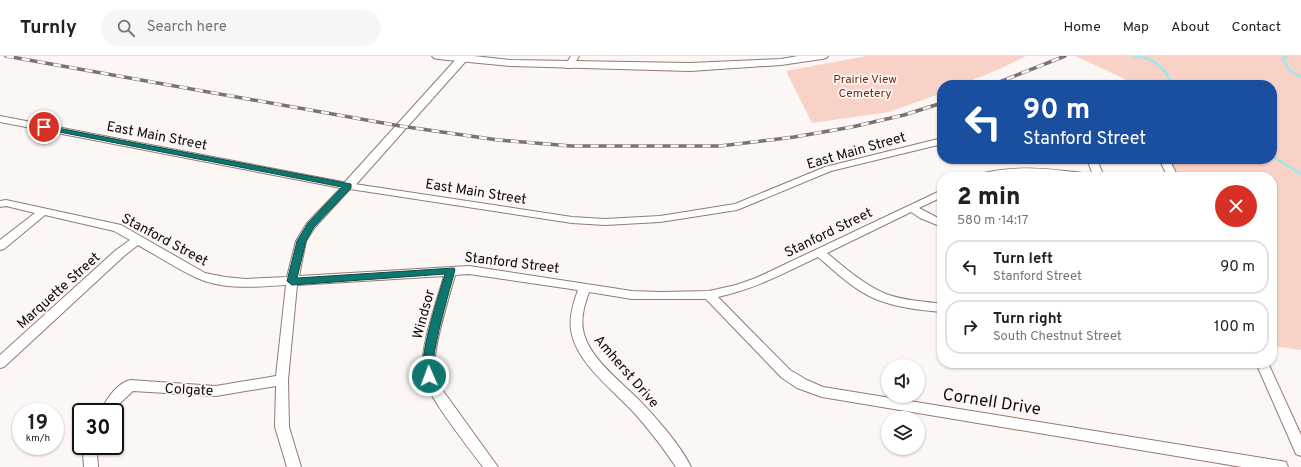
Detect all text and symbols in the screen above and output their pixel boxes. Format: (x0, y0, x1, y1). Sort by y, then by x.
search box (101, 10, 381, 46)
text: Turnly (20, 16, 77, 40)
icon: search (115, 17, 137, 39)
text: Search here (147, 18, 227, 37)
text: Home (1064, 19, 1101, 36)
text: Map (1123, 19, 1149, 36)
text: About (1171, 19, 1210, 36)
text: Contact (1232, 19, 1281, 36)
park label: Prairie View Cemetery (833, 72, 897, 102)
text: 90 m (1023, 93, 1090, 129)
icon: left (957, 96, 1009, 148)
pin (27, 110, 61, 144)
icon: arrive (33, 116, 55, 138)
street label: East Main Street (105, 118, 208, 155)
text: Stanford Street (1023, 128, 1146, 151)
street label: East Main Street (805, 129, 908, 174)
street label: East Main Street (424, 176, 528, 209)
text: 2 min (957, 183, 1021, 213)
button: close (1215, 185, 1257, 227)
street label: Stanford Street (782, 205, 875, 262)
street label: Stanford Street (118, 210, 211, 270)
text: 580 m · 14:17 (957, 213, 1029, 229)
street label: Marquette Street (14, 249, 104, 333)
street label: Stanford Street (463, 249, 560, 278)
text: Turn left (993, 250, 1053, 269)
icon: left (959, 256, 981, 278)
text: 90 m (1220, 258, 1255, 277)
text: Stanford Street (993, 269, 1082, 285)
street label: Windsor (410, 287, 439, 341)
text: Turn right (993, 310, 1062, 329)
icon: right (959, 316, 981, 338)
text: 100 m (1214, 318, 1255, 337)
text: South Chestnut Street (993, 329, 1122, 345)
street label: Amherst Drive (590, 332, 662, 412)
position arrow (408, 355, 450, 397)
map controls (881, 359, 925, 455)
button: sound (881, 359, 925, 403)
street label: Colgate (164, 381, 214, 400)
street label: Cornell Drive (941, 384, 1042, 422)
speed limit sign: 30 (72, 403, 124, 455)
text: 19 (28, 411, 48, 437)
button: layers (881, 411, 925, 455)
text: km/h (26, 432, 50, 445)

